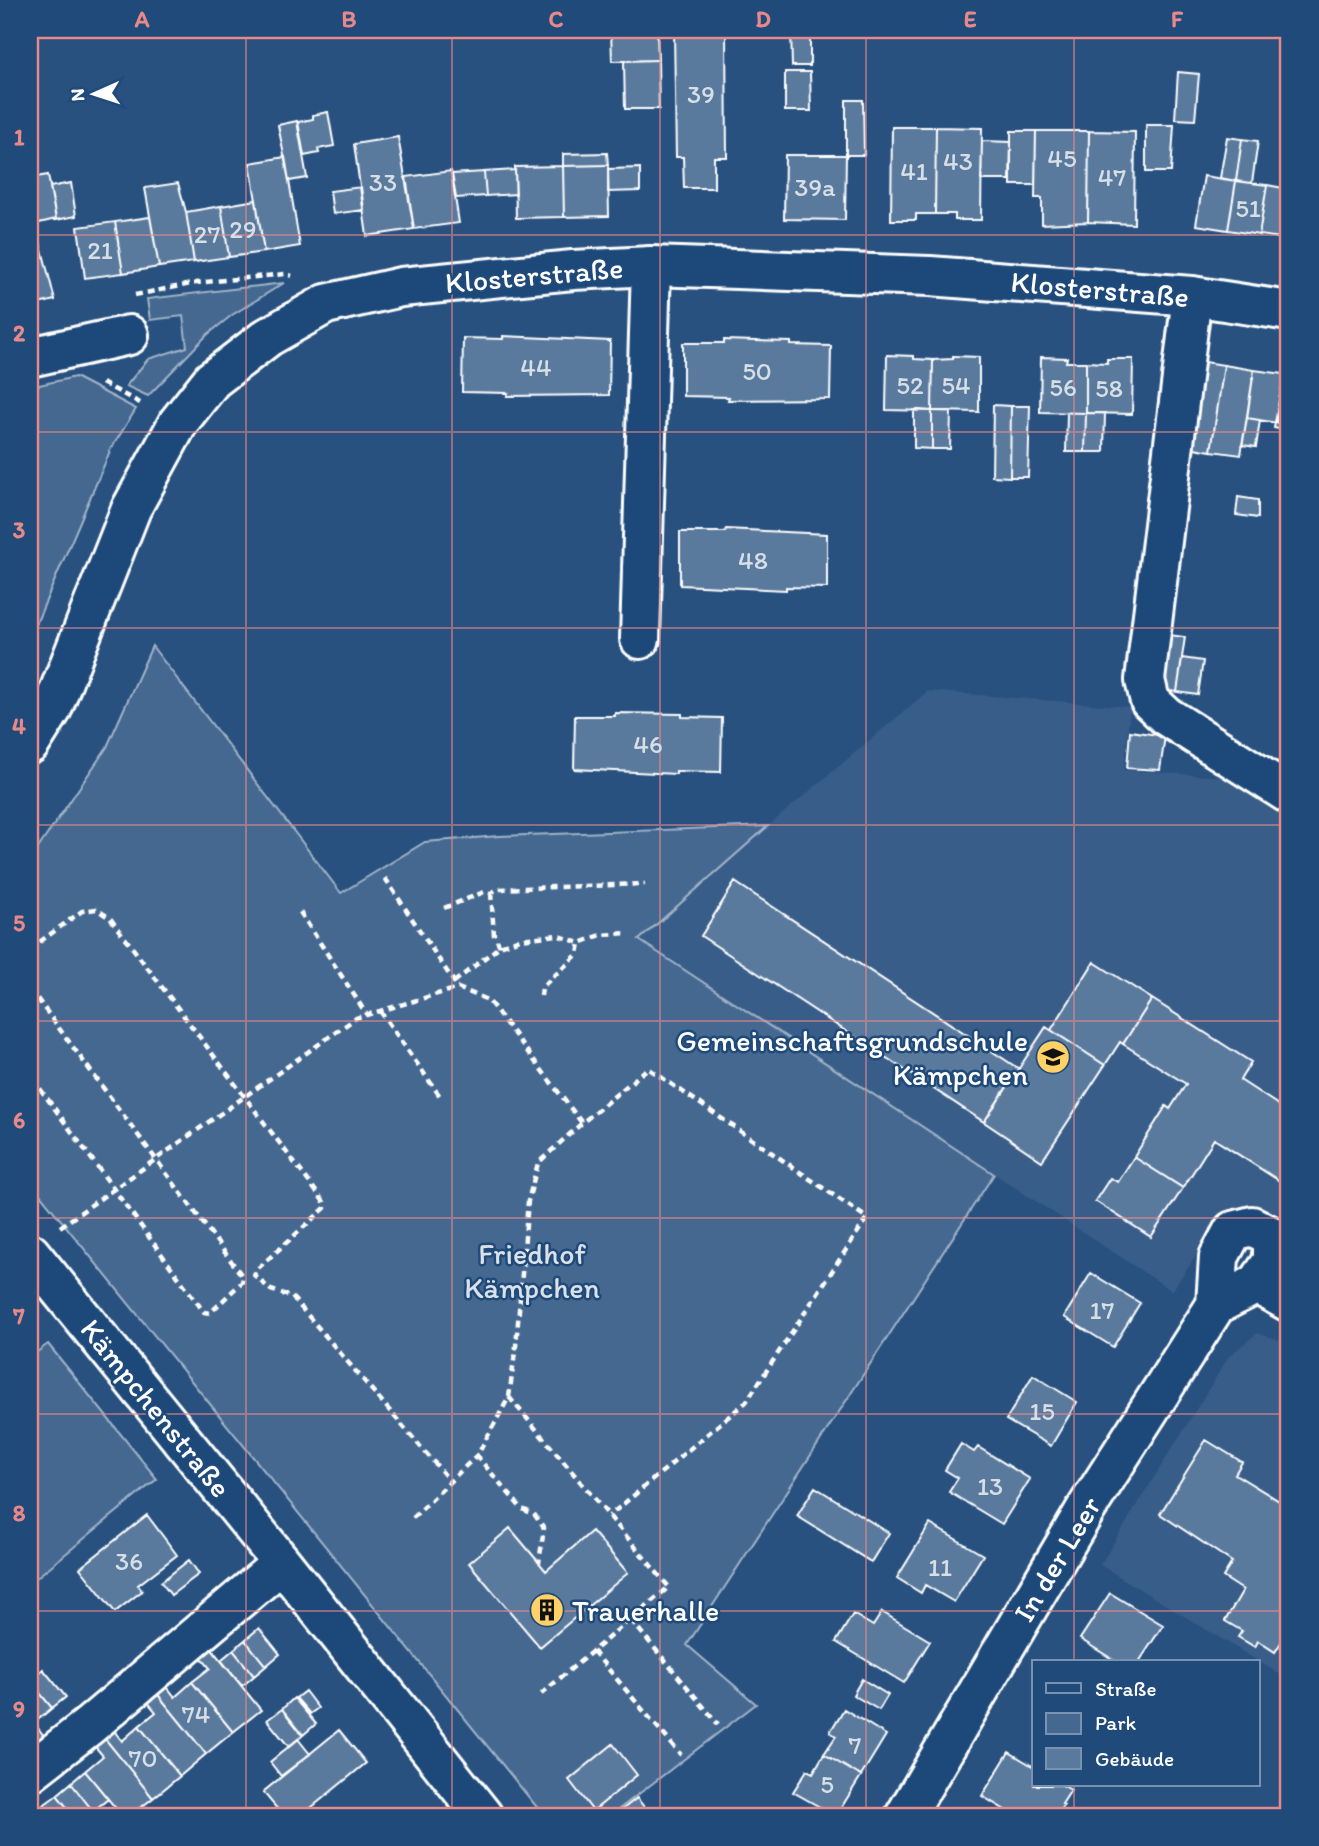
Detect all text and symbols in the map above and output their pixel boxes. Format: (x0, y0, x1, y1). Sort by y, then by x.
text: A (134, 5, 150, 33)
text: B (342, 5, 357, 33)
text: C (549, 5, 564, 33)
text: D (755, 5, 771, 33)
text: E (964, 5, 977, 33)
text: F (1171, 5, 1184, 33)
north arrow (60, 60, 130, 130)
house number: 39 (687, 78, 715, 110)
text: N (66, 88, 89, 102)
text: 1 (14, 123, 25, 151)
house number: 45 (1047, 142, 1077, 174)
house number: 43 (943, 145, 973, 177)
house number: 41 (900, 155, 928, 187)
house number: 47 (1098, 161, 1126, 193)
house number: 33 (369, 166, 397, 198)
house number: 39a (794, 171, 836, 203)
house number: 51 (1235, 192, 1261, 224)
house number: 29 (229, 213, 257, 245)
house number: 27 (194, 218, 220, 250)
house number: 21 (87, 234, 113, 266)
street label: Klosterstraße (443, 249, 625, 301)
street label: Klosterstraße (1009, 263, 1191, 315)
text: 2 (13, 319, 26, 347)
house number: 44 (520, 351, 552, 383)
house number: 50 (742, 355, 772, 387)
house number: 52 (896, 369, 924, 401)
house number: 54 (941, 369, 971, 401)
house number: 56 (1049, 371, 1077, 403)
house number: 58 (1095, 372, 1123, 404)
text: 3 (13, 516, 26, 544)
house number: 48 (738, 544, 768, 576)
text: 4 (12, 712, 26, 740)
house number: 46 (633, 728, 663, 760)
text: 5 (13, 909, 25, 937)
place label: Gemeinschaftsgrundschule Kämpchen (676, 1022, 1028, 1093)
school or university icon: Gemeinschaftsgrundschule Kämpchen (1034, 1038, 1072, 1076)
text: 6 (13, 1106, 25, 1134)
park label: Friedhof Kämpchen (464, 1235, 600, 1306)
house number: 17 (1090, 1294, 1115, 1326)
text: 7 (12, 1302, 25, 1330)
street label: Kämpchenstraße (73, 1311, 239, 1505)
house number: 15 (1029, 1395, 1055, 1427)
house number: 13 (977, 1470, 1003, 1502)
street label: In der Leer (1005, 1490, 1109, 1628)
text: 8 (13, 1499, 26, 1527)
house number: 36 (115, 1545, 143, 1577)
house number: 11 (928, 1551, 952, 1583)
building icon: Trauerhalle (528, 1591, 566, 1629)
place label: Trauerhalle (572, 1592, 719, 1629)
legend (1032, 1660, 1260, 1786)
text: Straße (1095, 1676, 1156, 1701)
text: 9 (13, 1695, 25, 1723)
house number: 74 (182, 1698, 211, 1730)
text: Park (1095, 1710, 1137, 1735)
house number: 7 (849, 1729, 862, 1761)
house number: 70 (129, 1742, 157, 1774)
text: Gebäude (1095, 1746, 1174, 1771)
house number: 5 (820, 1768, 834, 1800)

